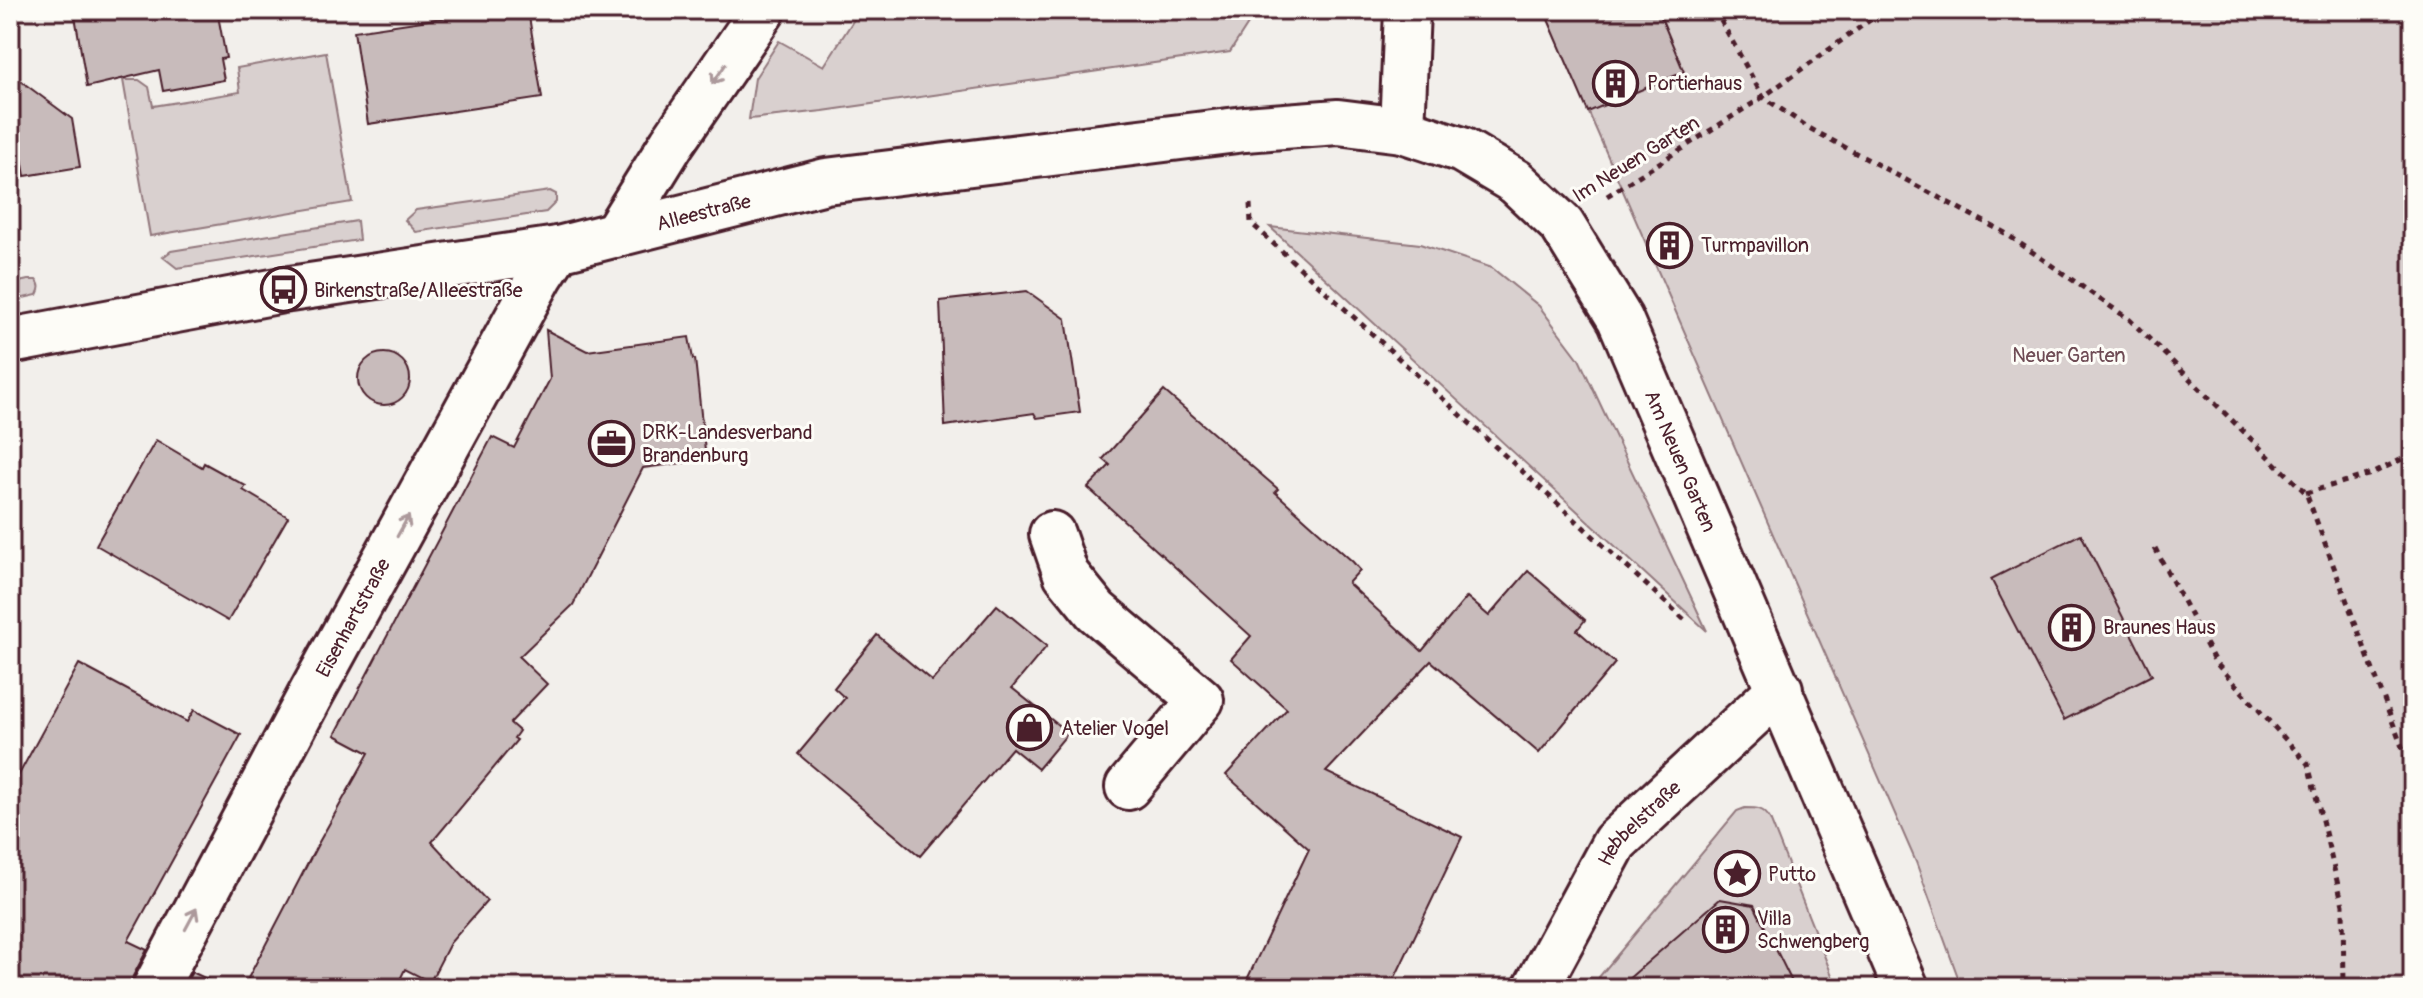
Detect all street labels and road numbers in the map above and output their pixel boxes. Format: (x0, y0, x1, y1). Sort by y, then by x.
street label: Im Neuen Garten (1568, 110, 1704, 208)
street label: Alleestraße (654, 188, 754, 236)
street label: Am Neuen Garten (1639, 386, 1722, 536)
street label: Eisenhartstraße (310, 554, 396, 681)
street label: Hebbelstraße (1592, 775, 1686, 870)

